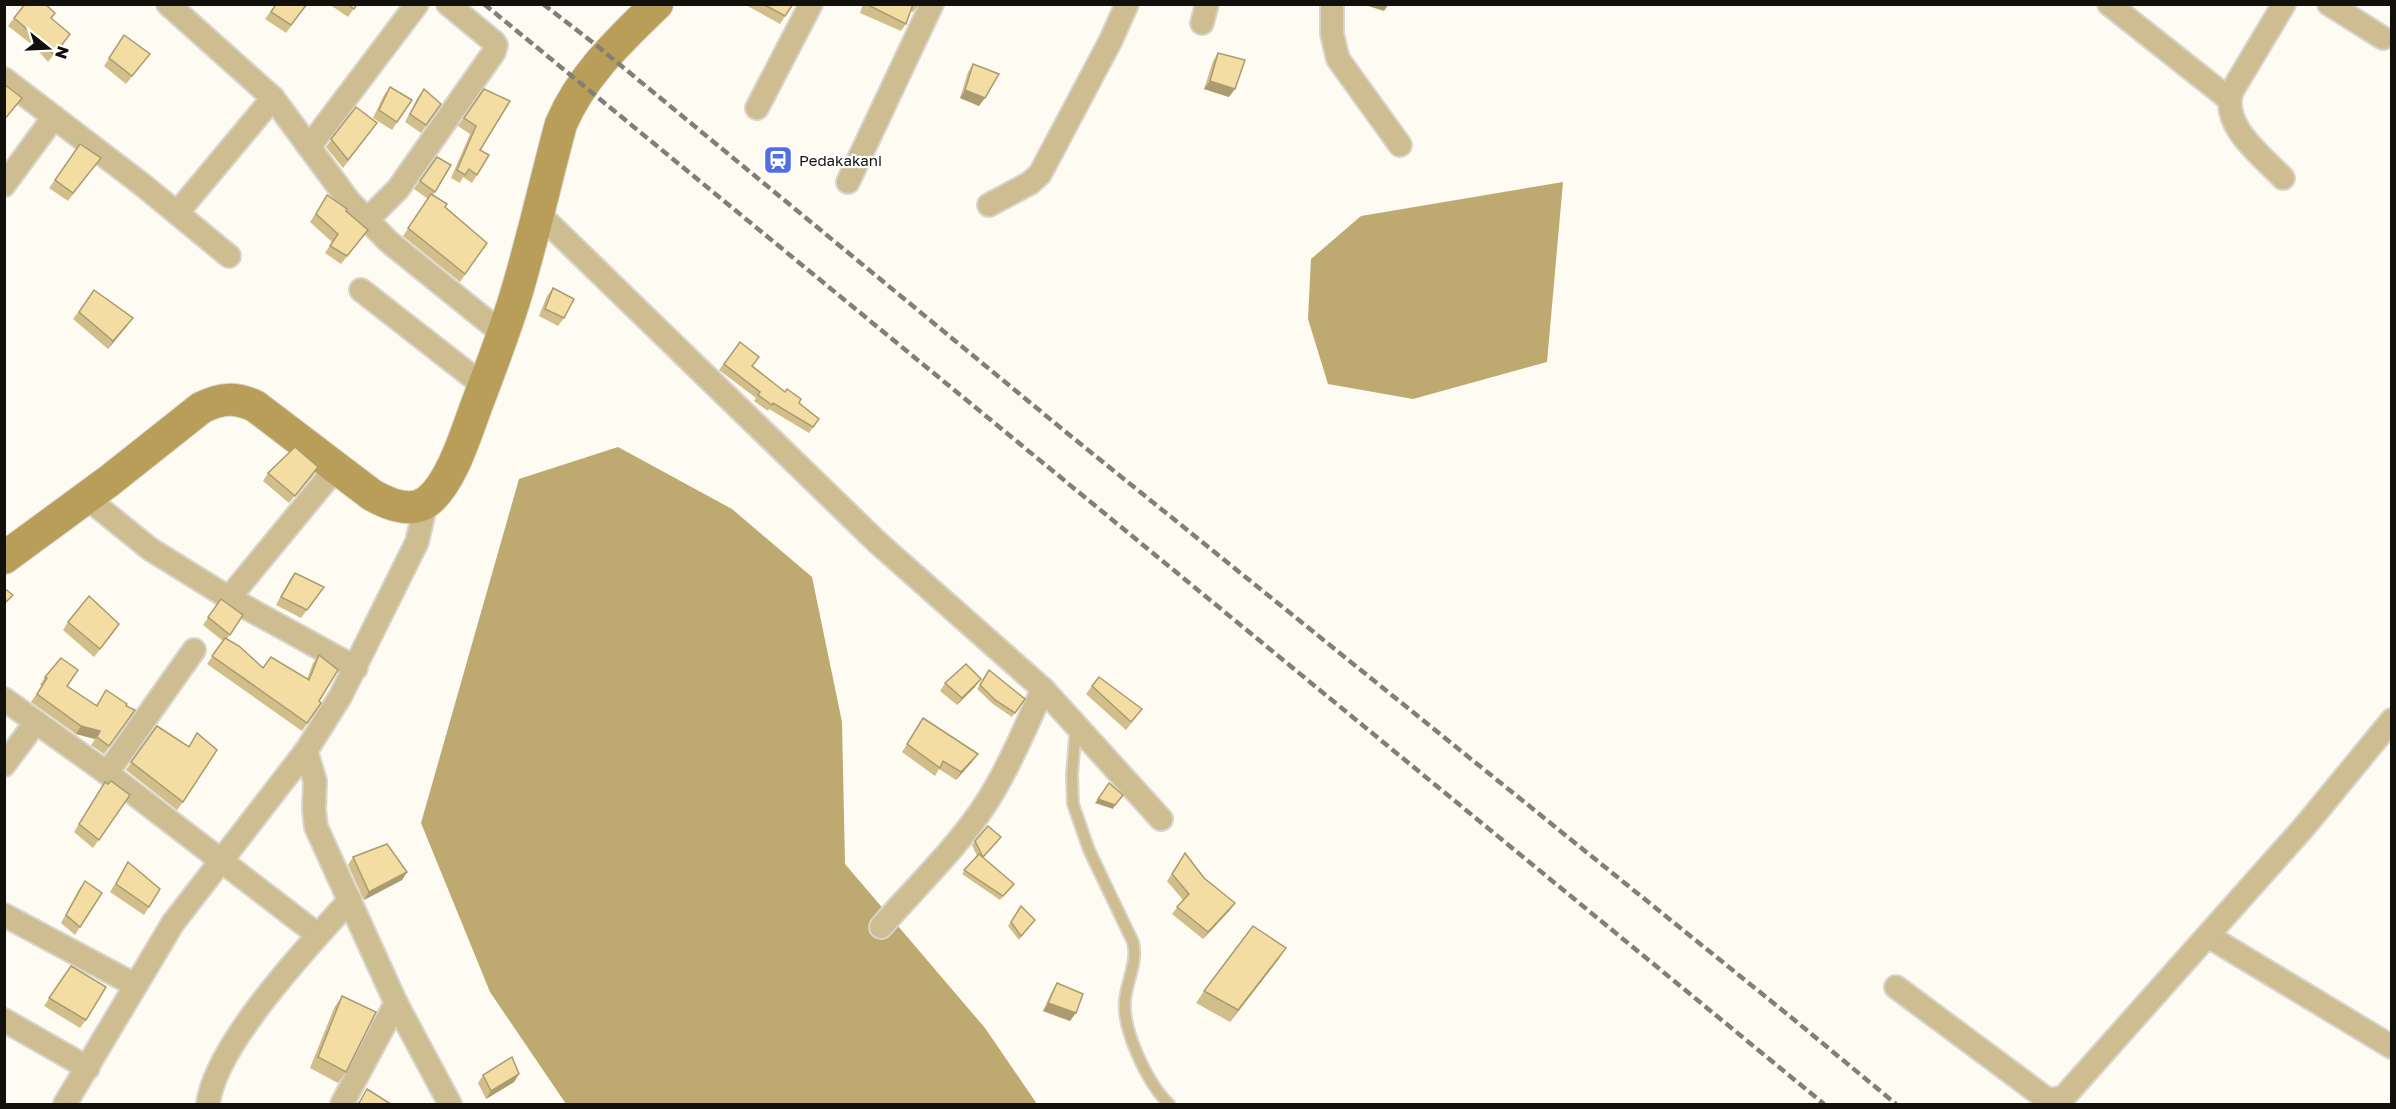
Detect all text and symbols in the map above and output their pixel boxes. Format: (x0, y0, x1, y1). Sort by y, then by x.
north arrow (18, 18, 78, 78)
text: N (51, 44, 74, 62)
station icon: Pedakakani (762, 144, 794, 176)
place label: Pedakakani (799, 151, 882, 169)

